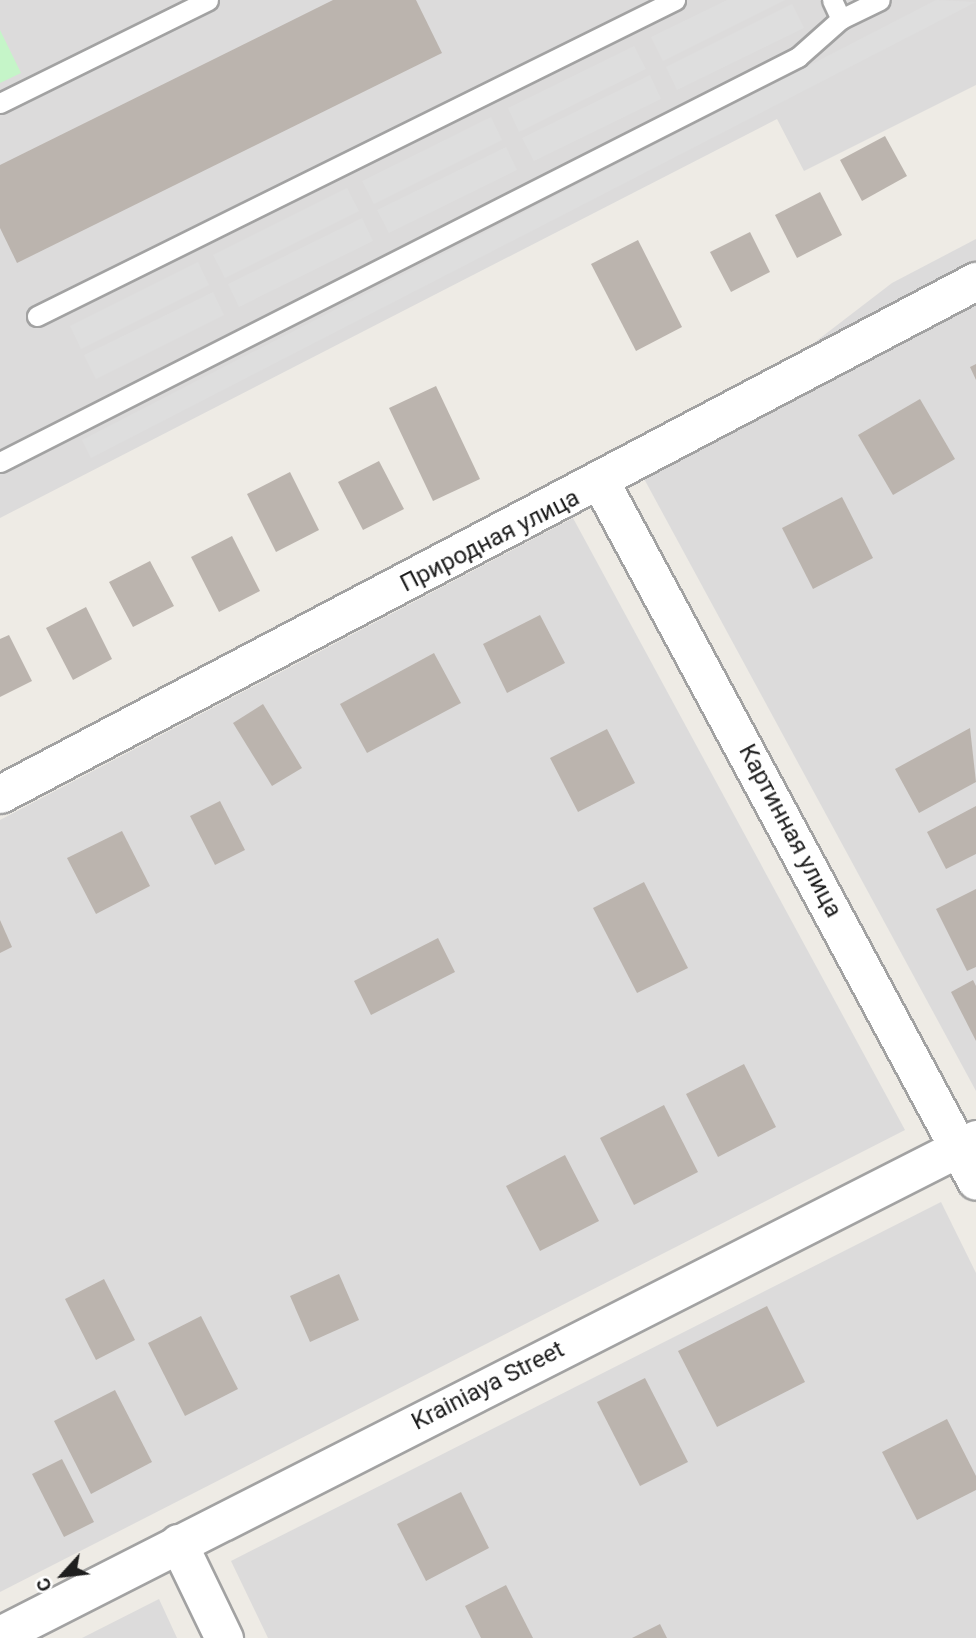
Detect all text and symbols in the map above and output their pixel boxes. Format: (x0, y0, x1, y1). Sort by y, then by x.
street label: Природная улица (396, 483, 584, 599)
street label: Картинная улица (732, 739, 848, 923)
street label: Krainiaya Street (407, 1335, 569, 1437)
north arrow (28, 1540, 98, 1610)
text: С (31, 1574, 57, 1596)

